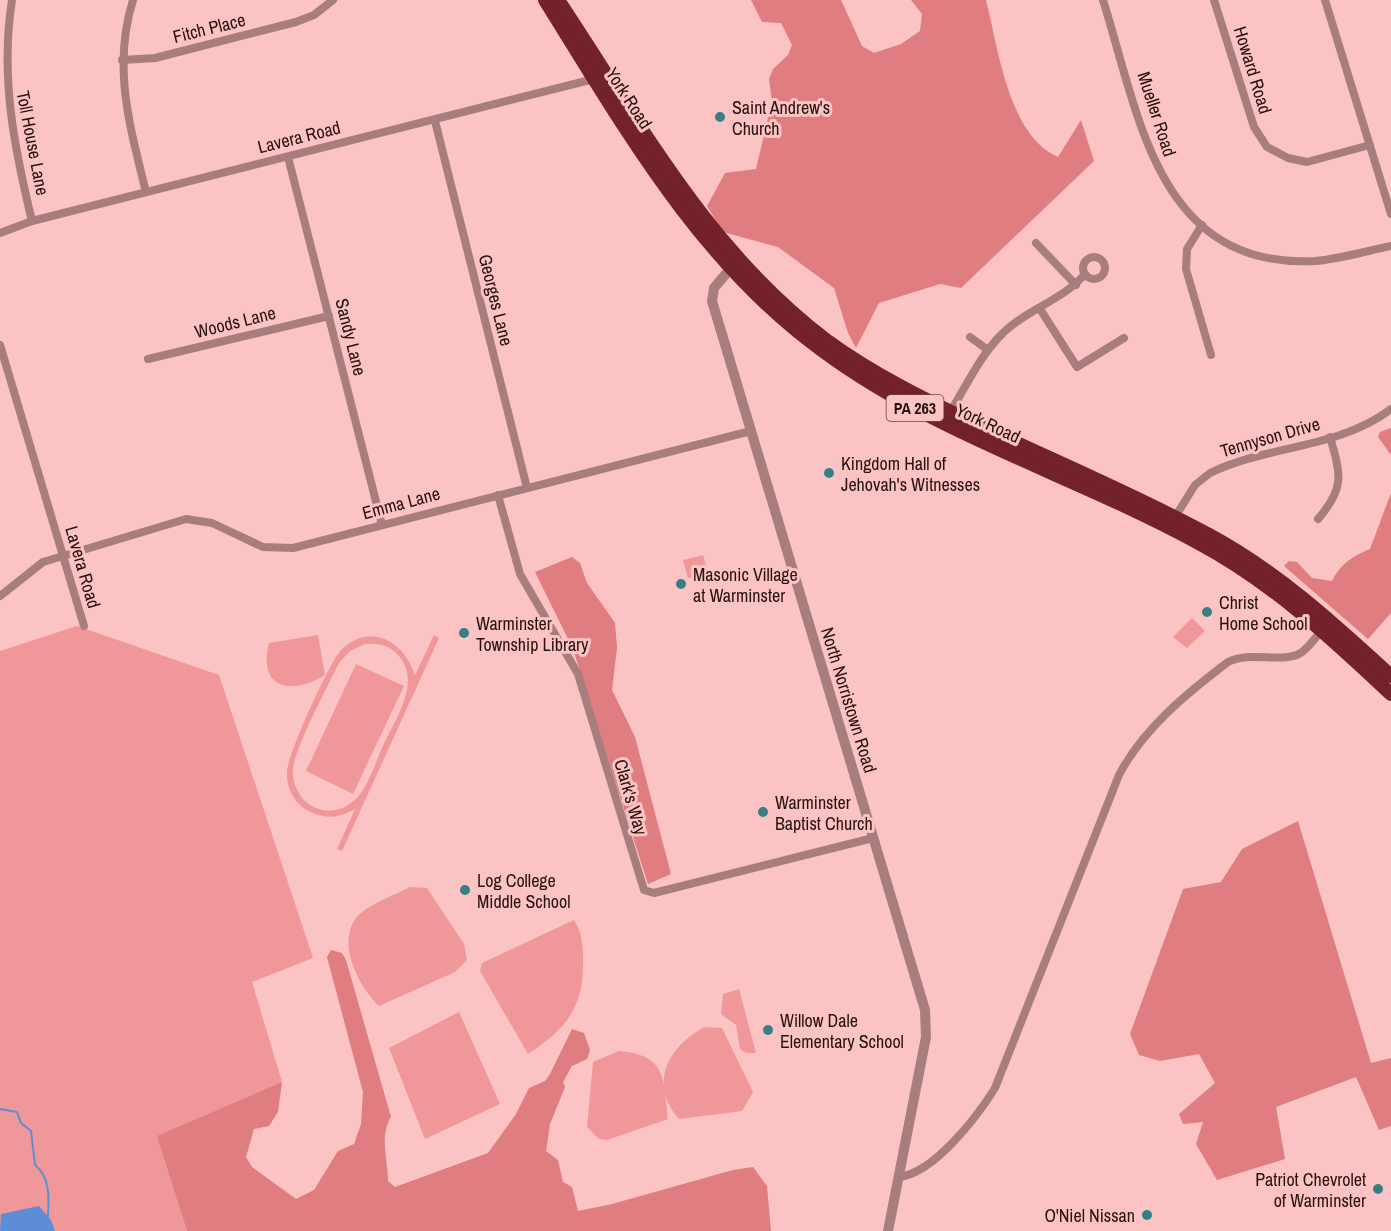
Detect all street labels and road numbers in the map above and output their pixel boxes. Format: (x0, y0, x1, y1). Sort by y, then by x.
street label: Fitch Place (170, 7, 248, 49)
street label: Howard Road (1228, 23, 1278, 117)
street label: York Road (600, 62, 658, 134)
street label: Mueller Road (1132, 68, 1182, 160)
street label: Toll House Lane (11, 89, 55, 197)
street label: Lavera Road (255, 115, 343, 159)
street label: Georges Lane (473, 252, 519, 348)
street label: Sandy Lane (329, 296, 373, 378)
street label: Woods Lane (192, 300, 278, 344)
road number: PA 263 (886, 395, 944, 421)
street label: York Road (952, 397, 1024, 449)
street label: Tennyson Drive (1217, 411, 1323, 463)
street label: Emma Lane (359, 481, 443, 525)
street label: Lavera Road (59, 523, 107, 611)
street label: North Norristown Road (815, 624, 883, 776)
street label: Clark's Way (608, 756, 654, 838)

